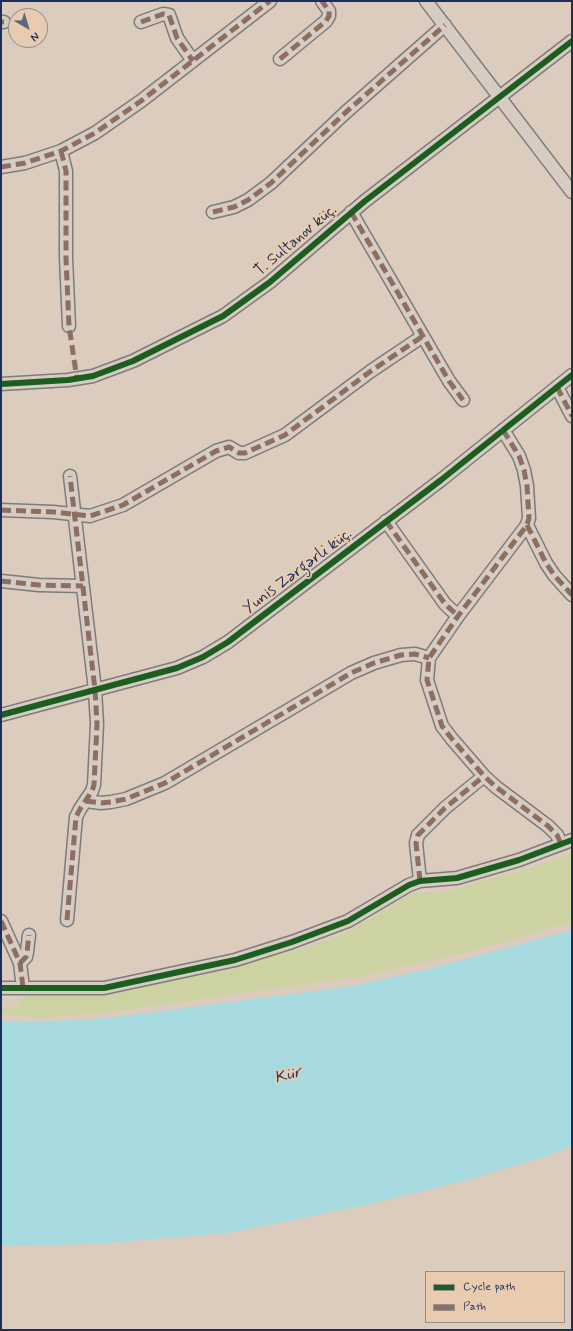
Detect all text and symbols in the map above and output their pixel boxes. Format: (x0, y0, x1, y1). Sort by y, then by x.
north arrow (8, 8, 48, 48)
text: N (28, 29, 42, 44)
street label: T. Sultanov küç. (251, 201, 341, 281)
street label: Yunis Zərgərli küç. (240, 525, 356, 619)
water label: Kür (272, 1063, 304, 1089)
legend (425, 1271, 565, 1323)
text: Cycle path (463, 1279, 515, 1295)
text: Path (463, 1299, 486, 1315)

